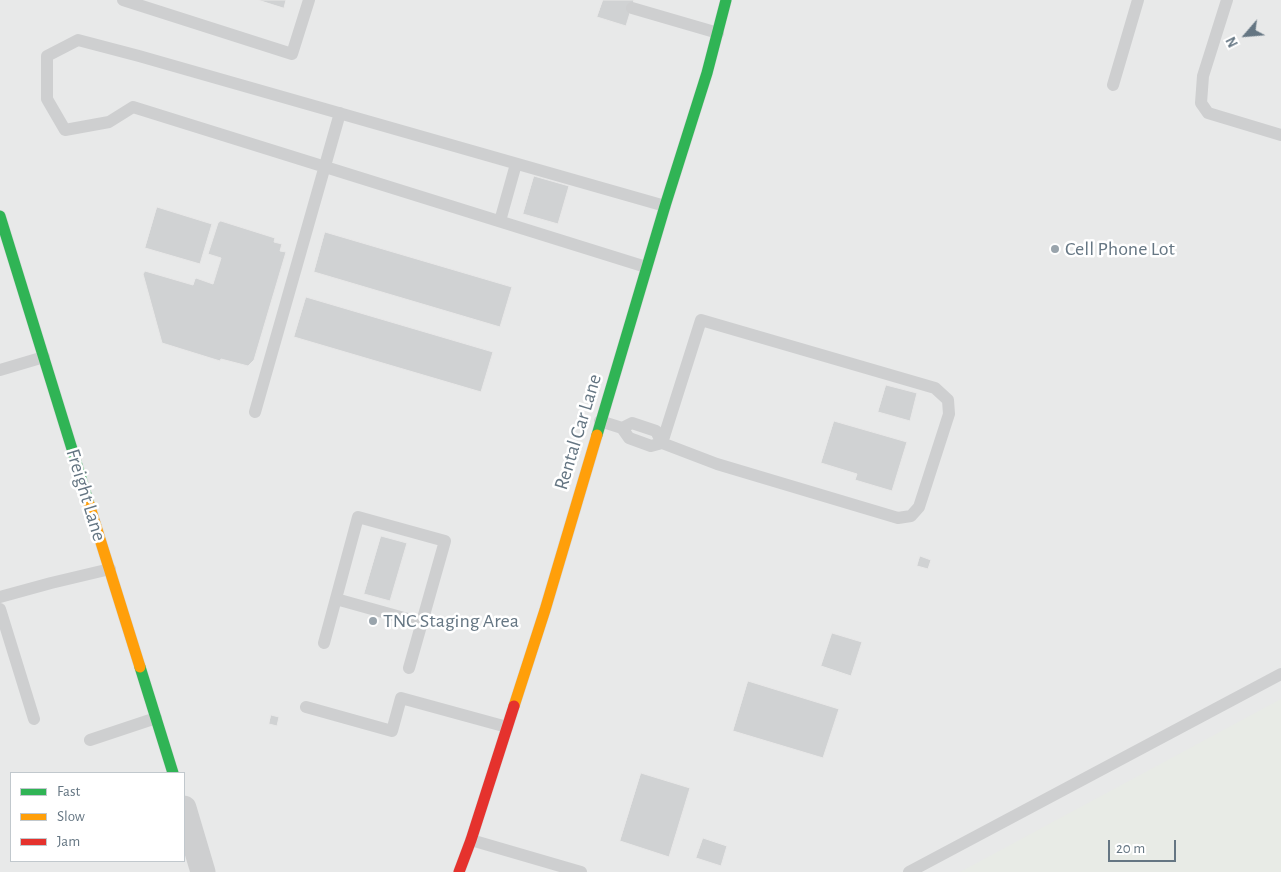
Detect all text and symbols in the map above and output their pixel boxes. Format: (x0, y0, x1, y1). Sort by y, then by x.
north arrow (1221, 10, 1271, 60)
text: N (1224, 34, 1241, 49)
place label: Cell Phone Lot (1065, 237, 1175, 261)
marker: Cell Phone Lot (1049, 243, 1061, 255)
street label: Rental Car Lane (549, 371, 607, 493)
street label: Freight Lane (61, 446, 111, 544)
place label: TNC Staging Area (383, 609, 519, 633)
marker: TNC Staging Area (367, 615, 379, 627)
legend (10, 772, 185, 862)
text: Fast (57, 784, 80, 799)
text: Slow (57, 809, 85, 824)
scale bar (1111, 830, 1178, 862)
text: Jam (57, 834, 80, 849)
text: 20 m (1116, 841, 1145, 856)

